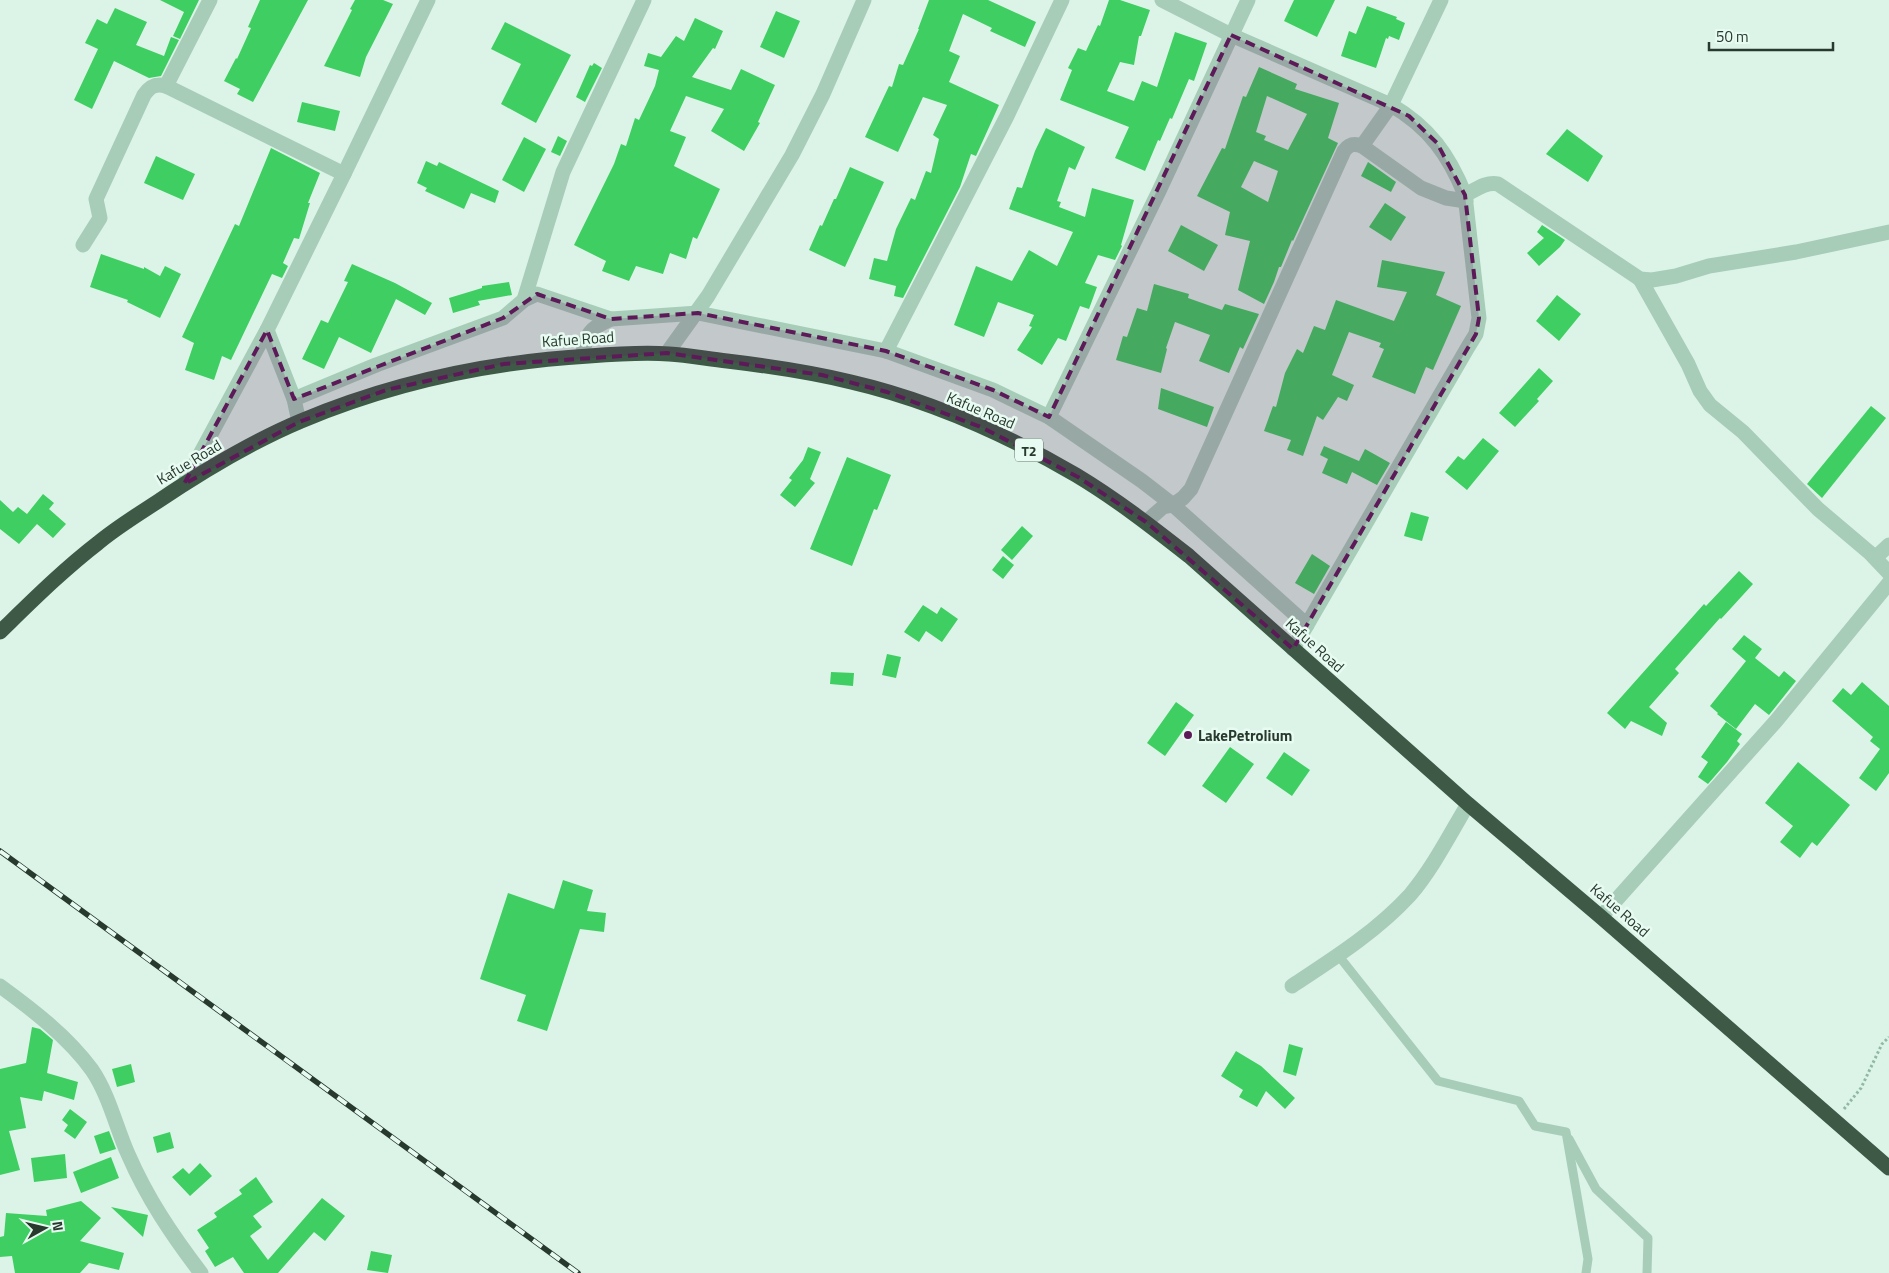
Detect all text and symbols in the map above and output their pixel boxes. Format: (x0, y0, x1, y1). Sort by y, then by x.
scale bar (1709, 20, 1833, 52)
text: 50 m (1716, 25, 1749, 48)
street label: Kafue Road (541, 325, 615, 353)
street label: Kafue Road (943, 385, 1019, 435)
street label: Kafue Road (152, 434, 226, 490)
road number: T2 (1015, 438, 1043, 462)
street label: Kafue Road (1280, 612, 1350, 678)
place label: LakePetrolium (1198, 724, 1292, 747)
marker: LakePetrolium (1182, 729, 1194, 741)
street label: Kafue Road (1585, 878, 1655, 942)
north arrow (20, 1203, 70, 1253)
text: N (47, 1220, 69, 1232)

